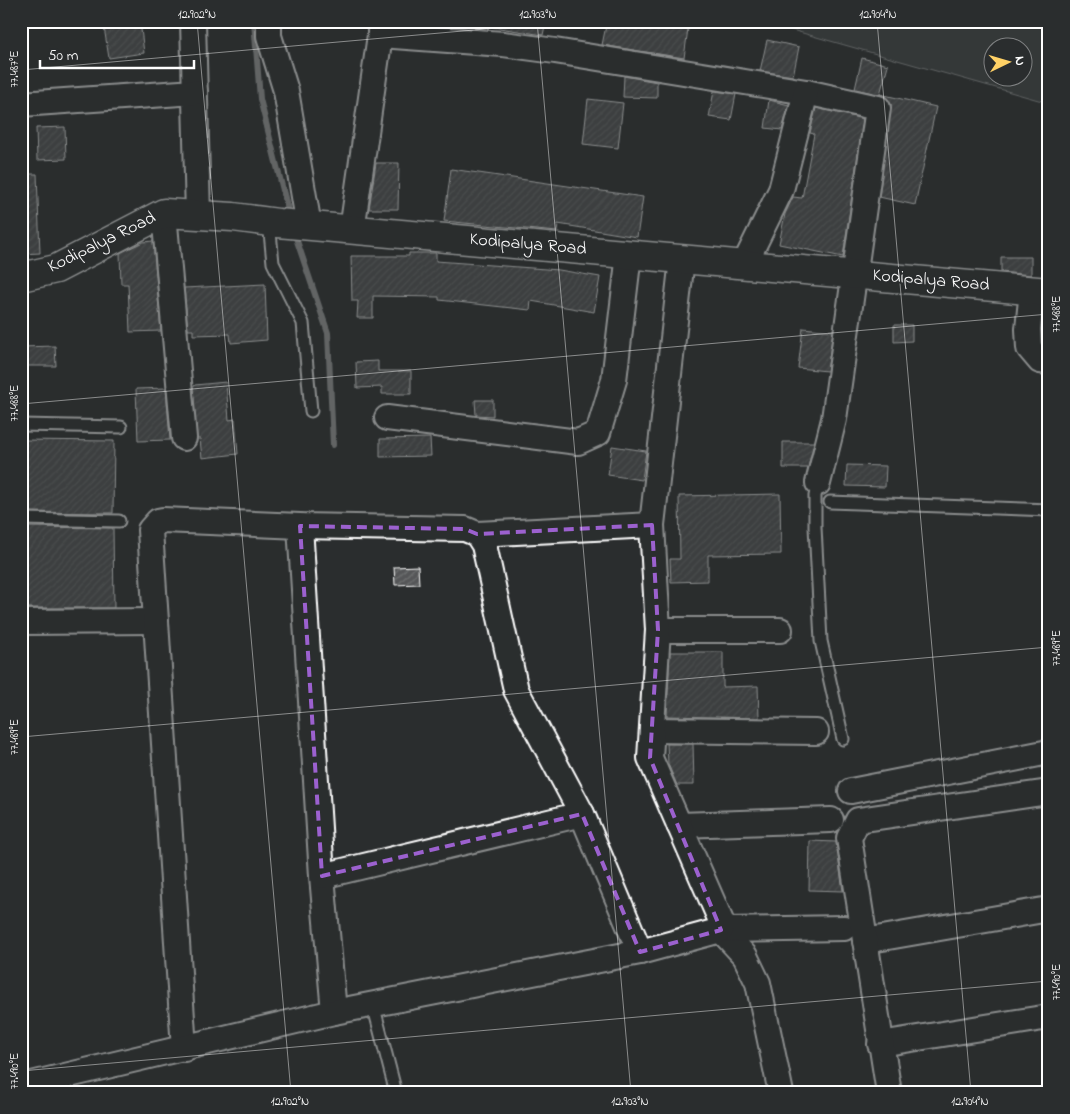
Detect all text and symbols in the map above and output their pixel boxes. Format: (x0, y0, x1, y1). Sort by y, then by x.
text: 12.902°N (178, 6, 216, 24)
text: 12.903°N (519, 6, 557, 24)
text: 12.904°N (859, 6, 897, 24)
scale bar (40, 38, 194, 70)
north arrow (982, 38, 1032, 88)
text: 50 m (48, 45, 79, 67)
text: 77.487°E (6, 50, 24, 88)
text: N (1009, 55, 1030, 67)
street label: Kodipalya Road (44, 206, 160, 280)
street label: Kodipalya Road (468, 227, 588, 263)
street label: Kodipalya Road (871, 263, 991, 299)
text: 77.488°E (1048, 296, 1066, 332)
text: 77.488°E (6, 385, 24, 421)
text: 77.489°E (1048, 630, 1066, 666)
text: 77.489°E (6, 719, 24, 755)
text: 77.490°E (1048, 964, 1066, 1000)
text: 77.490°E (6, 1053, 24, 1089)
text: 12.902°N (271, 1093, 309, 1111)
text: 12.903°N (611, 1093, 649, 1111)
text: 12.904°N (951, 1093, 989, 1111)

